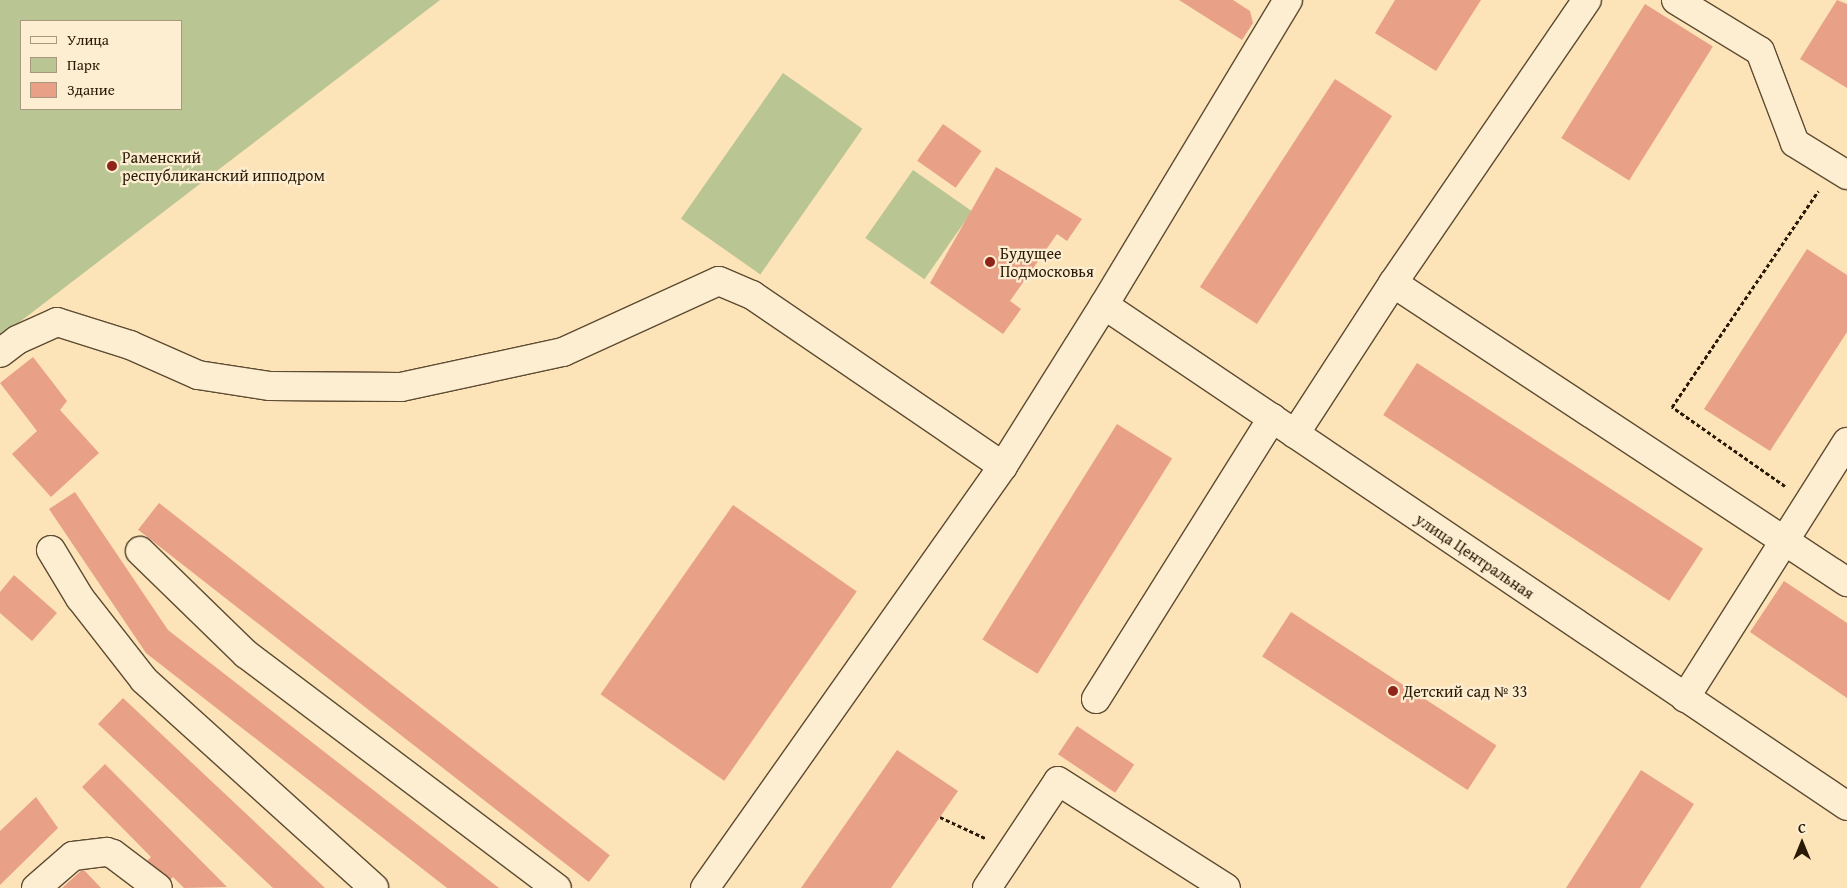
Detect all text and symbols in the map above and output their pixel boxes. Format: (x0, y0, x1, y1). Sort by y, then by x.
legend (20, 20, 182, 110)
text: Улица (67, 29, 109, 50)
text: Парк (67, 54, 100, 75)
text: Здание (67, 79, 115, 100)
place label: Раменский республиканский ипподром (122, 147, 325, 185)
marker: Раменский республиканский ипподром (106, 160, 118, 172)
place label: Будущее Подмосковья (1000, 243, 1094, 281)
marker: Будущее Подмосковья (984, 256, 996, 268)
street label: улица Центральная (1412, 509, 1538, 603)
place label: Детский сад № 33 (1403, 681, 1527, 701)
marker: Детский сад № 33 (1387, 685, 1399, 697)
north arrow (1777, 818, 1827, 868)
text: С (1798, 818, 1806, 838)

